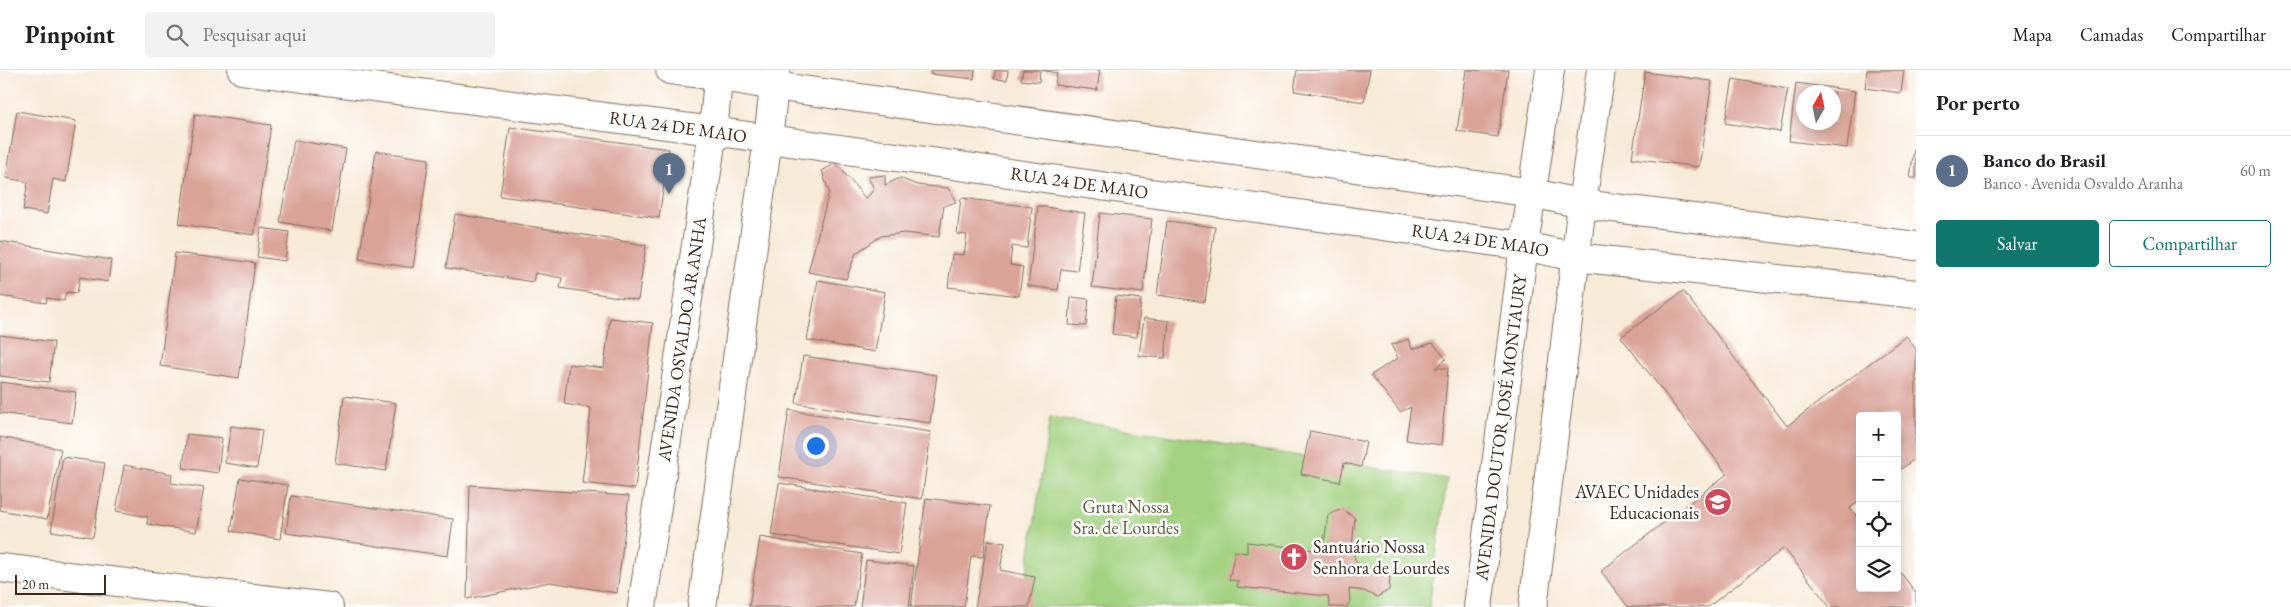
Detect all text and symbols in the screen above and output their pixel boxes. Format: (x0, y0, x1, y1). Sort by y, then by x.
search box (145, 12, 495, 57)
text: Pinpoint (25, 19, 115, 50)
icon: search (163, 21, 191, 49)
text: Pesquisar aqui (203, 22, 307, 47)
text: Mapa (2013, 23, 2052, 46)
text: Camadas (2080, 23, 2143, 46)
text: Compartilhar (2171, 23, 2266, 46)
north arrow (1796, 85, 1841, 130)
text: Por perto (1936, 89, 2020, 116)
street label: RUA 24 DE MAIO (608, 105, 748, 148)
text: Banco do Brasil (1983, 148, 2106, 173)
pin: 1 (653, 153, 685, 194)
text: 1 (1948, 160, 1956, 181)
text: 60 m (2240, 160, 2271, 181)
street label: RUA 24 DE MAIO (1009, 161, 1150, 204)
text: Banco · Avenida Osvaldo Aranha (1983, 173, 2183, 194)
street label: AVENIDA OSVALDO ARANHA (652, 214, 711, 464)
street label: RUA 24 DE MAIO (1410, 218, 1551, 262)
button: Salvar (1936, 220, 2099, 267)
button: Compartilhar (2109, 220, 2271, 267)
street label: AVENIDA DOUTOR JOSÉ MONTAURY (1469, 271, 1531, 583)
map controls (1856, 412, 1901, 592)
button: + (1856, 412, 1901, 457)
your location (803, 433, 829, 459)
button: − (1856, 457, 1901, 502)
place label: AVAEC Unidades Educacionais (1574, 480, 1699, 524)
school or university icon: AVAEC Unidades Educacionais (1703, 487, 1733, 517)
park label: Gruta Nossa Sra. de Lourdes (1073, 495, 1179, 539)
button: locate (1856, 502, 1901, 547)
place label: Santuário Nossa Senhora de Lourdes (1313, 535, 1450, 579)
church icon: Santuário Nossa Senhora de Lourdes (1279, 542, 1309, 572)
button: layers (1856, 547, 1901, 592)
scale bar (15, 572, 106, 595)
text: 20 m (22, 575, 49, 593)

